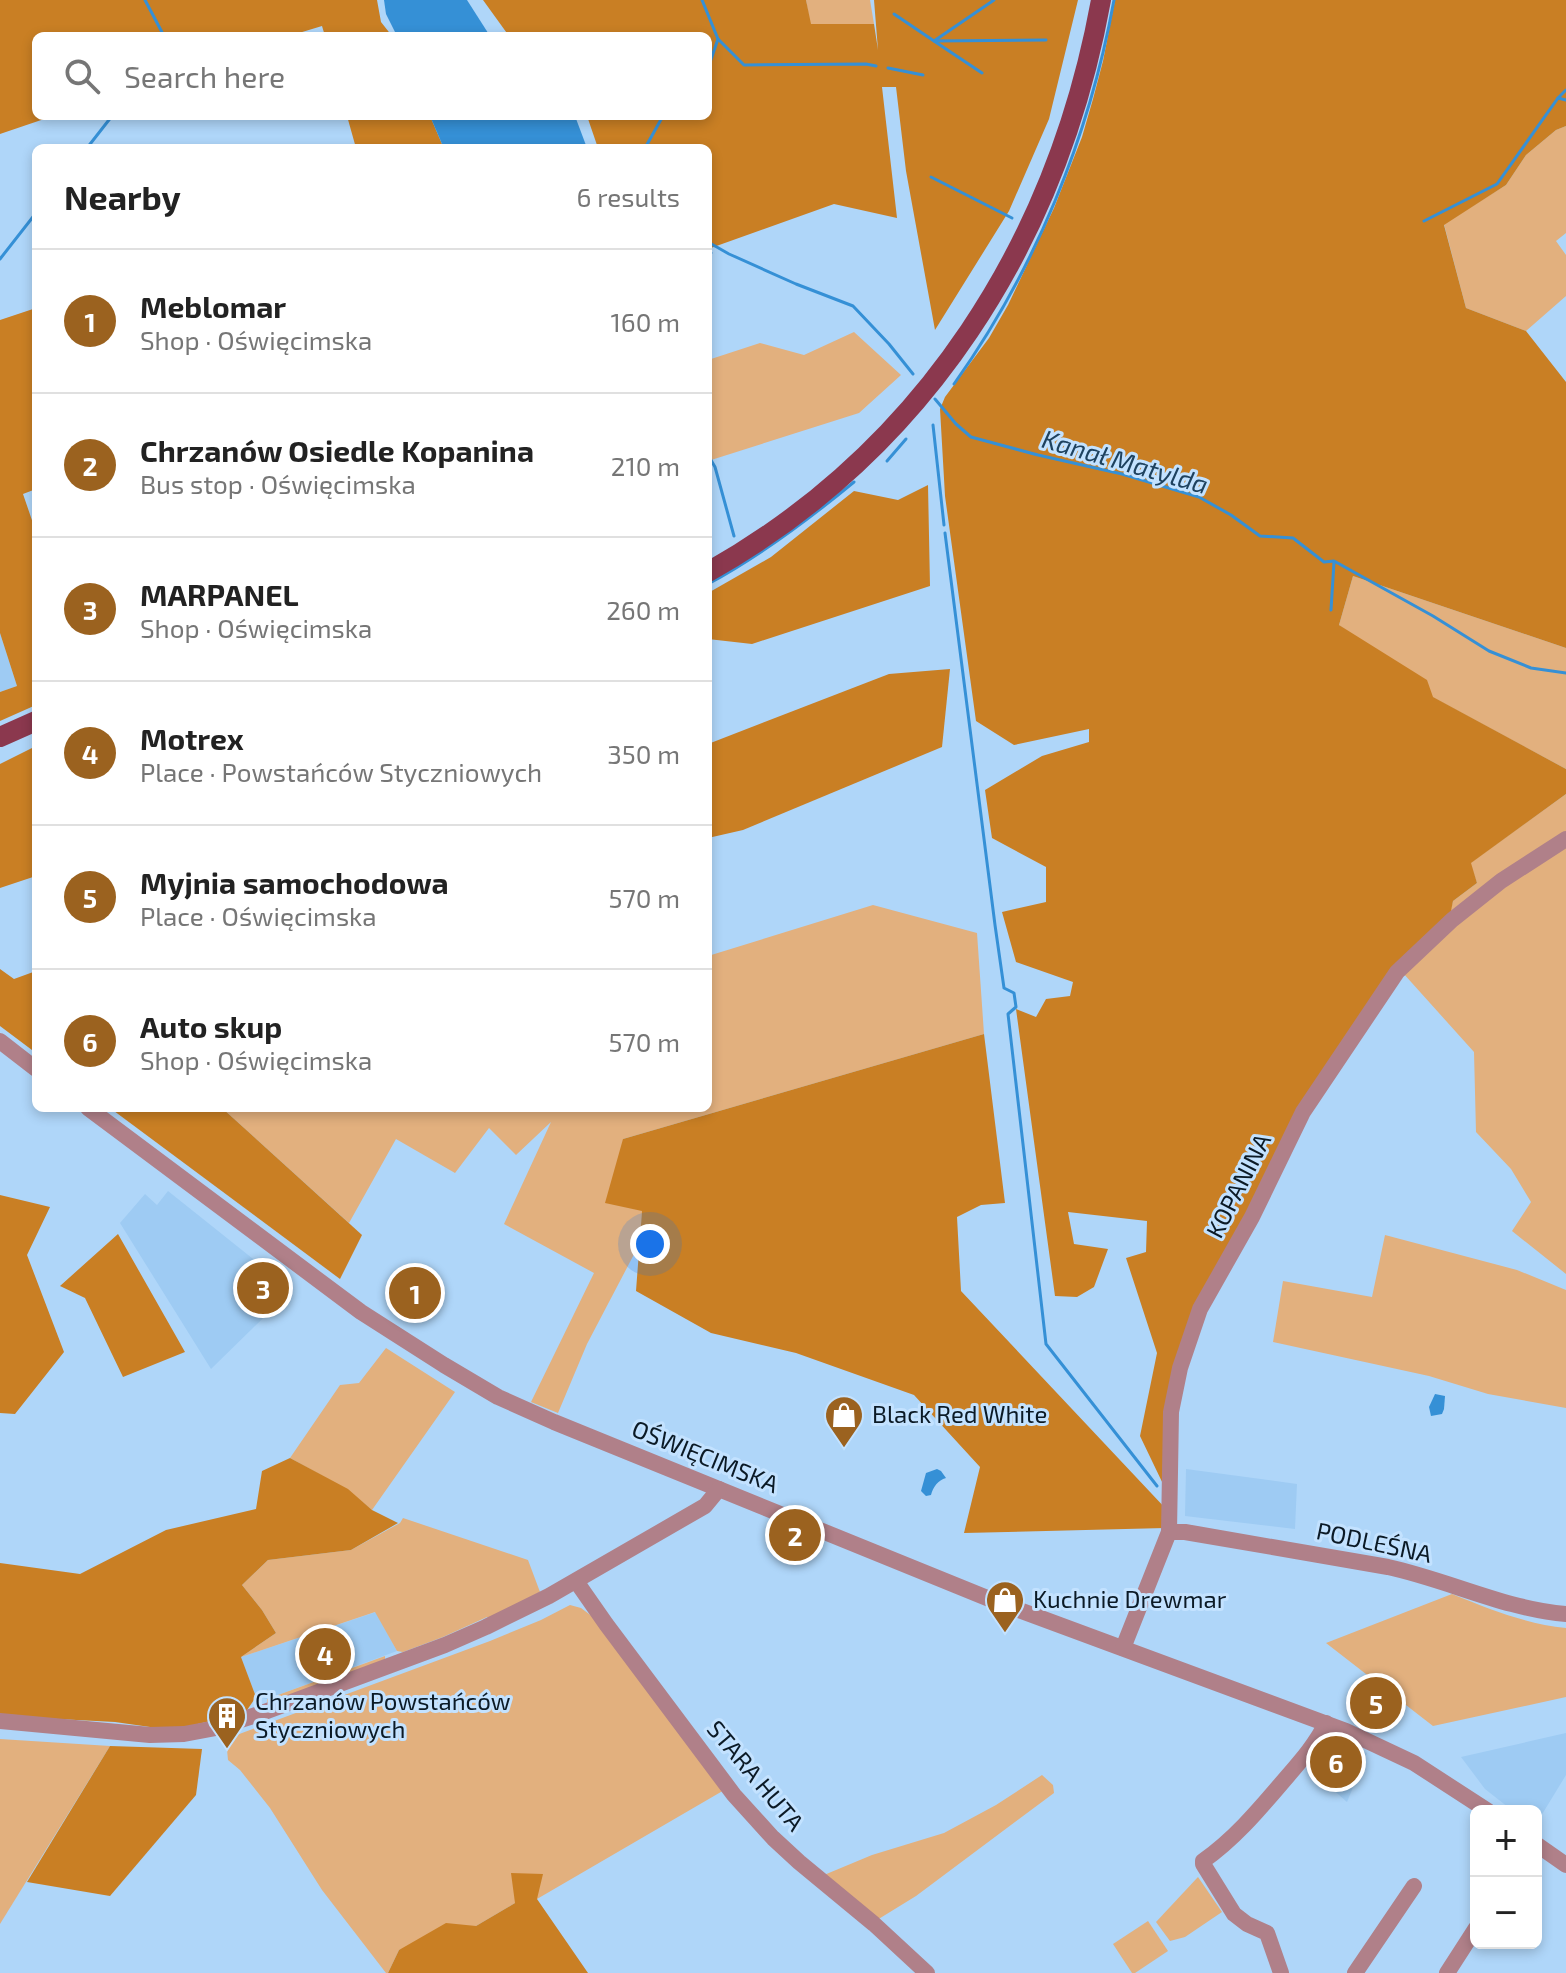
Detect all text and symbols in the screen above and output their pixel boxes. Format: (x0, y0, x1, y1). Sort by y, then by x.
search box (32, 32, 712, 120)
icon: search (60, 54, 104, 98)
text: Search here (124, 58, 285, 94)
text: Nearby (64, 176, 181, 217)
text: 6 results (577, 181, 680, 212)
text: Meblomar (140, 288, 286, 324)
text: 1 (84, 306, 96, 337)
text: 160 m (611, 306, 680, 337)
text: Shop · Oświęcimska (140, 324, 372, 355)
water label: Kanał Matylda (1039, 422, 1212, 500)
text: Chrzanów Osiedle Kopanina (140, 432, 534, 468)
text: 2 (82, 450, 98, 481)
text: 210 m (611, 450, 680, 481)
text: Bus stop · Oświęcimska (140, 468, 416, 499)
text: MARPANEL (140, 576, 299, 612)
text: 3 (83, 594, 97, 625)
text: 260 m (606, 594, 680, 625)
text: Shop · Oświęcimska (140, 612, 372, 643)
text: Motrex (140, 720, 244, 756)
text: 4 (82, 738, 98, 769)
text: 350 m (607, 738, 680, 769)
text: Place · Powstańców Styczniowych (140, 756, 542, 787)
text: Myjnia samochodowa (140, 864, 449, 900)
text: 5 (83, 882, 97, 913)
text: 570 m (608, 882, 680, 913)
text: Place · Oświęcimska (140, 900, 377, 931)
text: Auto skup (140, 1008, 282, 1044)
text: 6 (82, 1026, 98, 1057)
text: 570 m (608, 1026, 680, 1057)
text: Shop · Oświęcimska (140, 1044, 372, 1075)
street label: KOPANINA (1199, 1128, 1276, 1242)
your location (630, 1224, 670, 1264)
pin: 3 (237, 1258, 289, 1318)
pin: 1 (389, 1263, 441, 1323)
shop icon: Black Red White (823, 1394, 865, 1449)
place label: Black Red White (872, 1399, 1047, 1428)
street label: OŚWIĘCIMSKA (628, 1413, 783, 1498)
pin: 2 (769, 1505, 821, 1565)
street label: PODLEŚNA (1314, 1515, 1435, 1568)
shop icon: Kuchnie Drewmar (984, 1579, 1026, 1634)
place label: Kuchnie Drewmar (1033, 1584, 1227, 1613)
pin: 4 (299, 1624, 351, 1684)
pin: 5 (1350, 1673, 1402, 1733)
place label: Chrzanów Powstańców Styczniowych (255, 1686, 511, 1743)
building icon: Chrzanów Powstańców Styczniowych (206, 1695, 248, 1750)
street label: STARA HUTA (702, 1714, 811, 1836)
pin: 6 (1310, 1732, 1362, 1792)
map controls (1470, 1805, 1542, 1949)
button: + (1470, 1805, 1542, 1877)
button: − (1470, 1877, 1542, 1949)

